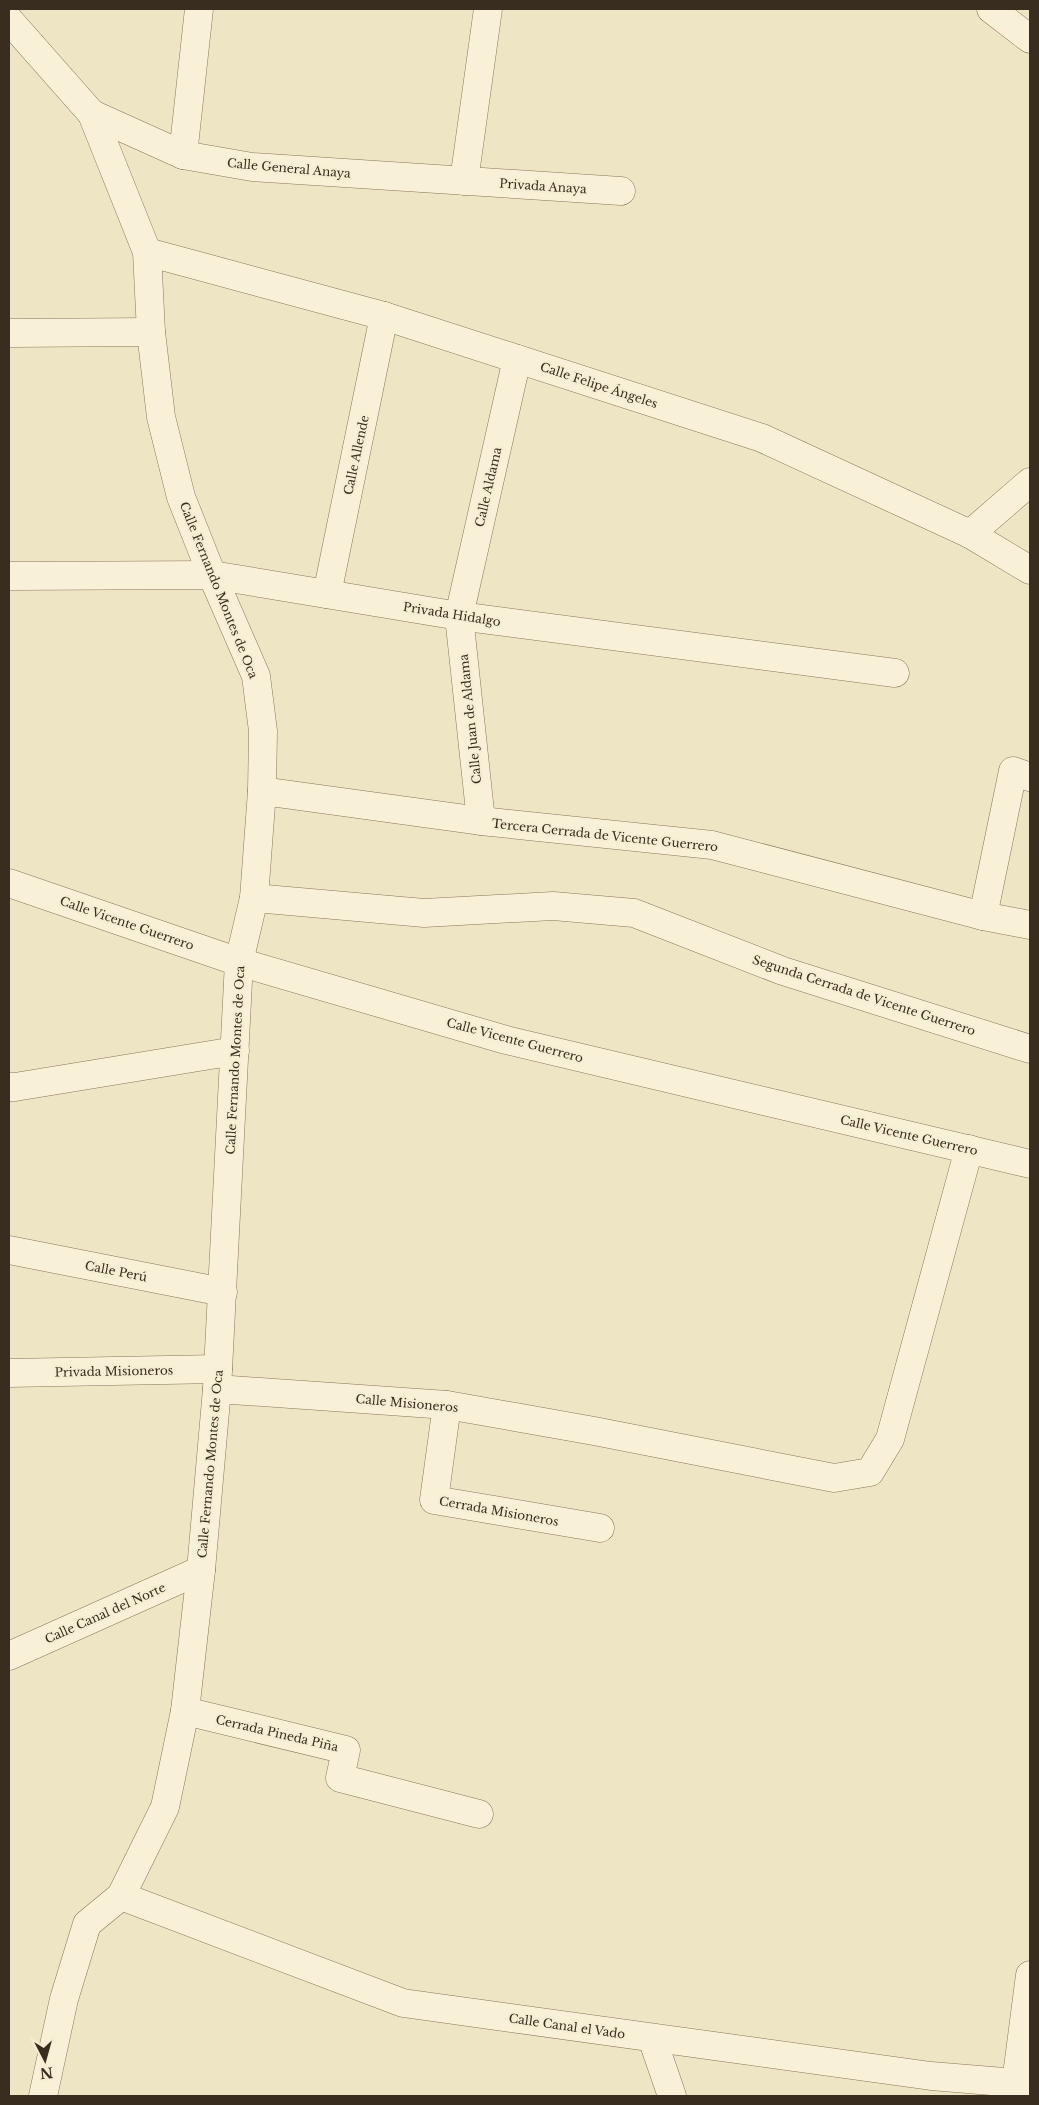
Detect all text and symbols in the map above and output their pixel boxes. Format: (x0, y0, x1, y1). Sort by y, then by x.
street label: Calle General Anaya (226, 155, 352, 181)
street label: Privada Anaya (499, 175, 588, 197)
street label: Calle Felipe Ángeles (538, 358, 660, 411)
street label: Calle Allende (340, 414, 372, 496)
street label: Calle Aldama (472, 445, 505, 528)
street label: Calle Fernando Montes de Oca (177, 499, 262, 681)
street label: Privada Hidalgo (402, 599, 502, 629)
street label: Calle Juan de Aldama (456, 653, 484, 785)
street label: Tercera Cerrada de Vicente Guerrero (491, 816, 719, 854)
street label: Calle Vicente Guerrero (58, 893, 196, 953)
street label: Segunda Cerrada de Vicente Guerrero (751, 952, 978, 1038)
street label: Calle Fernando Montes de Oca (223, 965, 247, 1155)
street label: Calle Vicente Guerrero (445, 1015, 585, 1065)
street label: Calle Vicente Guerrero (839, 1112, 979, 1158)
street label: Calle Perú (84, 1258, 148, 1284)
street label: Privada Misioneros (55, 1362, 173, 1380)
street label: Calle Fernando Montes de Oca (194, 1369, 226, 1559)
street label: Calle Misioneros (355, 1391, 459, 1415)
street label: Cerrada Misioneros (438, 1493, 560, 1529)
street label: Calle Canal del Norte (42, 1580, 168, 1646)
street label: Cerrada Pineda Piña (214, 1712, 340, 1754)
street label: Calle Canal el Vado (508, 2010, 626, 2042)
north arrow (20, 2035, 70, 2085)
text: N (39, 2063, 54, 2083)

